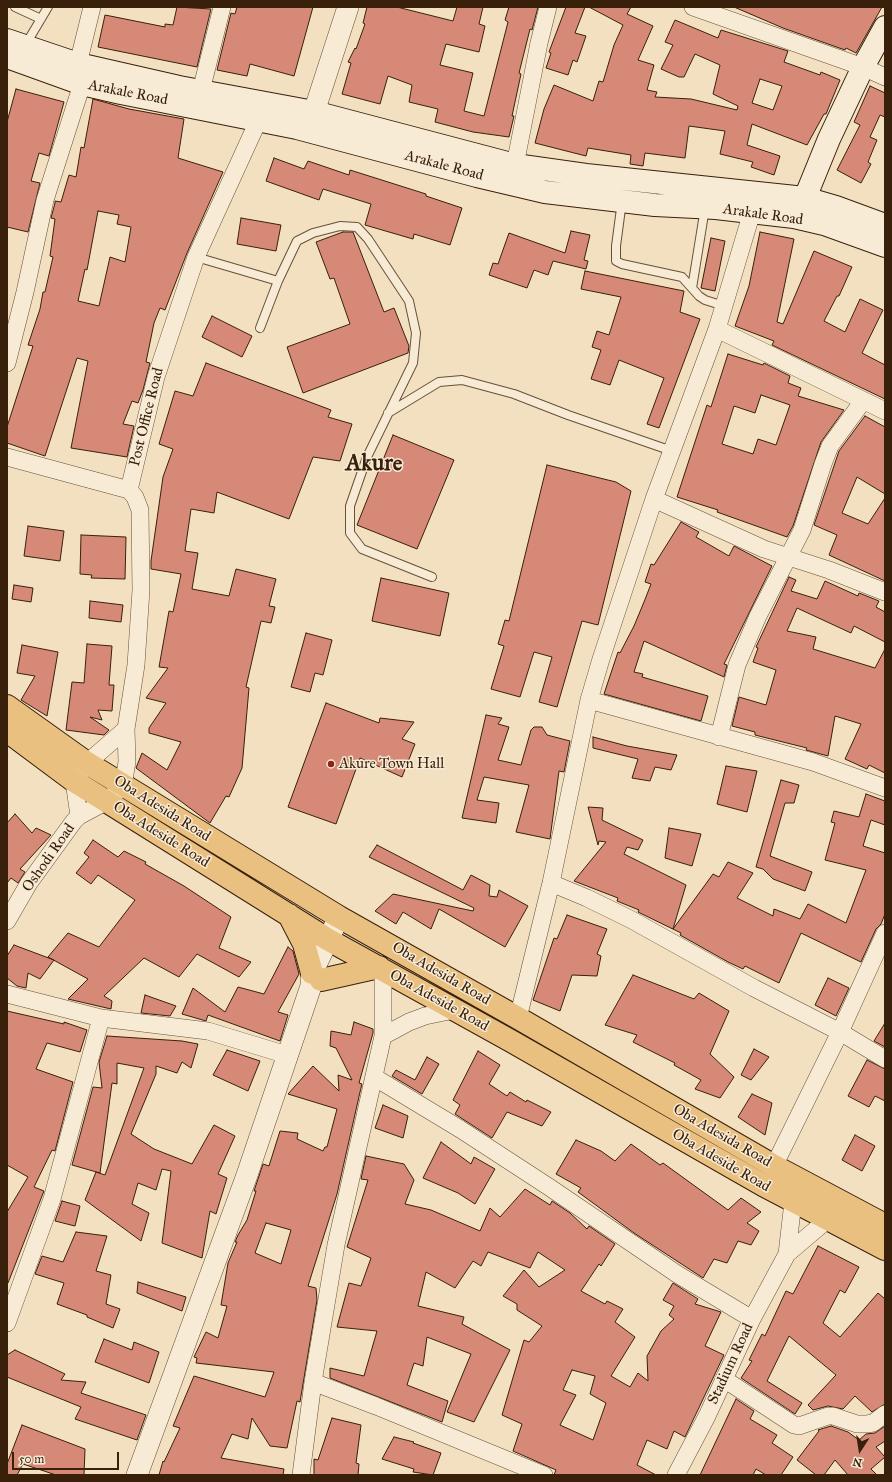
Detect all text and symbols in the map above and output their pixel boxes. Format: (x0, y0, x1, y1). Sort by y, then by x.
street label: Arakale Road (87, 76, 169, 110)
street label: Arakale Road (403, 147, 485, 185)
street label: Arakale Road (722, 200, 804, 230)
street label: Post Office Road (126, 366, 168, 468)
district label: Akure (346, 450, 402, 478)
place label: Akure Town Hall (339, 755, 444, 773)
marker: Akure Town Hall (326, 759, 336, 769)
street label: Oba Adesida Road (110, 772, 214, 846)
street label: Oba Adeside Road (109, 798, 213, 872)
street label: Oshodi Road (19, 820, 79, 896)
street label: Oba Adesida Road (389, 939, 493, 1009)
street label: Oba Adeside Road (386, 966, 492, 1036)
street label: Oba Adesida Road (670, 1101, 774, 1171)
street label: Oba Adeside Road (669, 1126, 773, 1196)
street label: Stadium Road (704, 1320, 758, 1408)
north arrow (840, 1430, 880, 1470)
scale bar (14, 1444, 121, 1470)
text: 50 m (19, 1452, 44, 1466)
text: N (851, 1455, 863, 1470)

